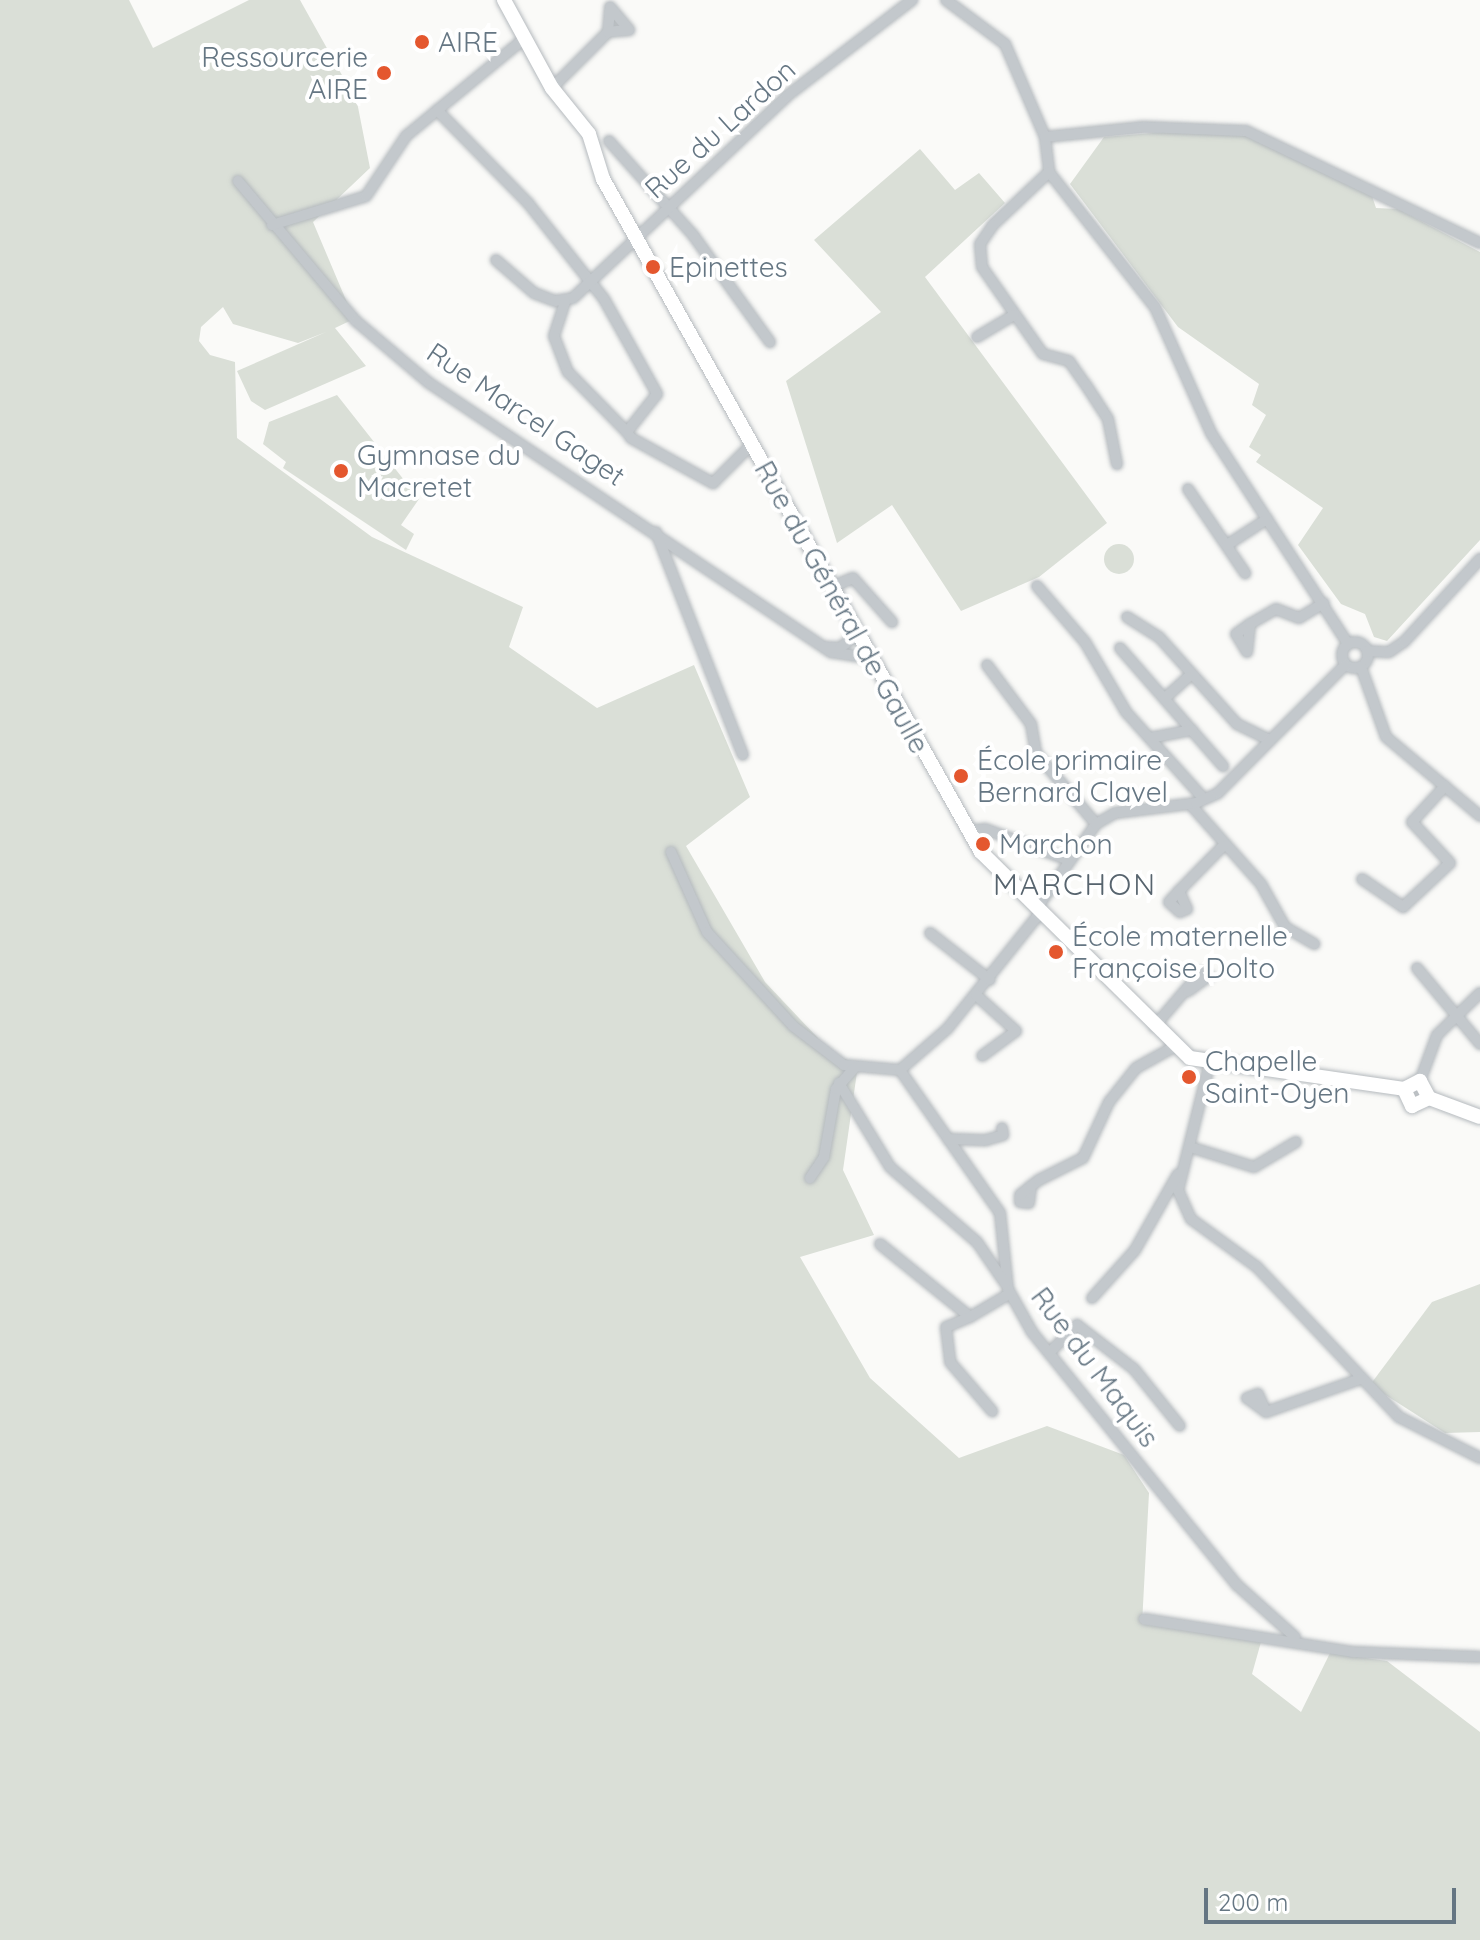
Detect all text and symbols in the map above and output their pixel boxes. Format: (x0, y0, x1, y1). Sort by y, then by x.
place label: AIRE (438, 25, 498, 59)
marker: AIRE (413, 33, 431, 51)
place label: Ressourcerie AIRE (201, 40, 368, 106)
street label: Rue du Lardon (638, 53, 802, 205)
marker: Ressourcerie AIRE (375, 64, 393, 82)
place label: Epinettes (669, 250, 788, 284)
marker: Epinettes (644, 258, 662, 276)
street label: Rue Marcel Gaget (421, 335, 631, 493)
place label: Gymnase du Macretet (357, 438, 521, 504)
street label: Rue du Général de Gaulle (748, 455, 936, 759)
marker: Gymnase du Macretet (332, 462, 350, 480)
place label: École primaire Bernard Clavel (977, 743, 1168, 809)
marker: École primaire Bernard Clavel (952, 767, 970, 785)
place label: Marchon (999, 827, 1113, 861)
marker: Marchon (974, 835, 992, 853)
district label: MARCHON (993, 866, 1157, 902)
place label: École maternelle Françoise Dolto (1072, 919, 1288, 985)
marker: École maternelle Françoise Dolto (1047, 943, 1065, 961)
place label: Chapelle Saint-Oyen (1205, 1044, 1350, 1110)
marker: Chapelle Saint-Oyen (1180, 1068, 1198, 1086)
street label: Rue du Maquis (1024, 1281, 1166, 1453)
scale bar (1208, 1872, 1460, 1922)
text: 200 m (1218, 1887, 1288, 1917)

